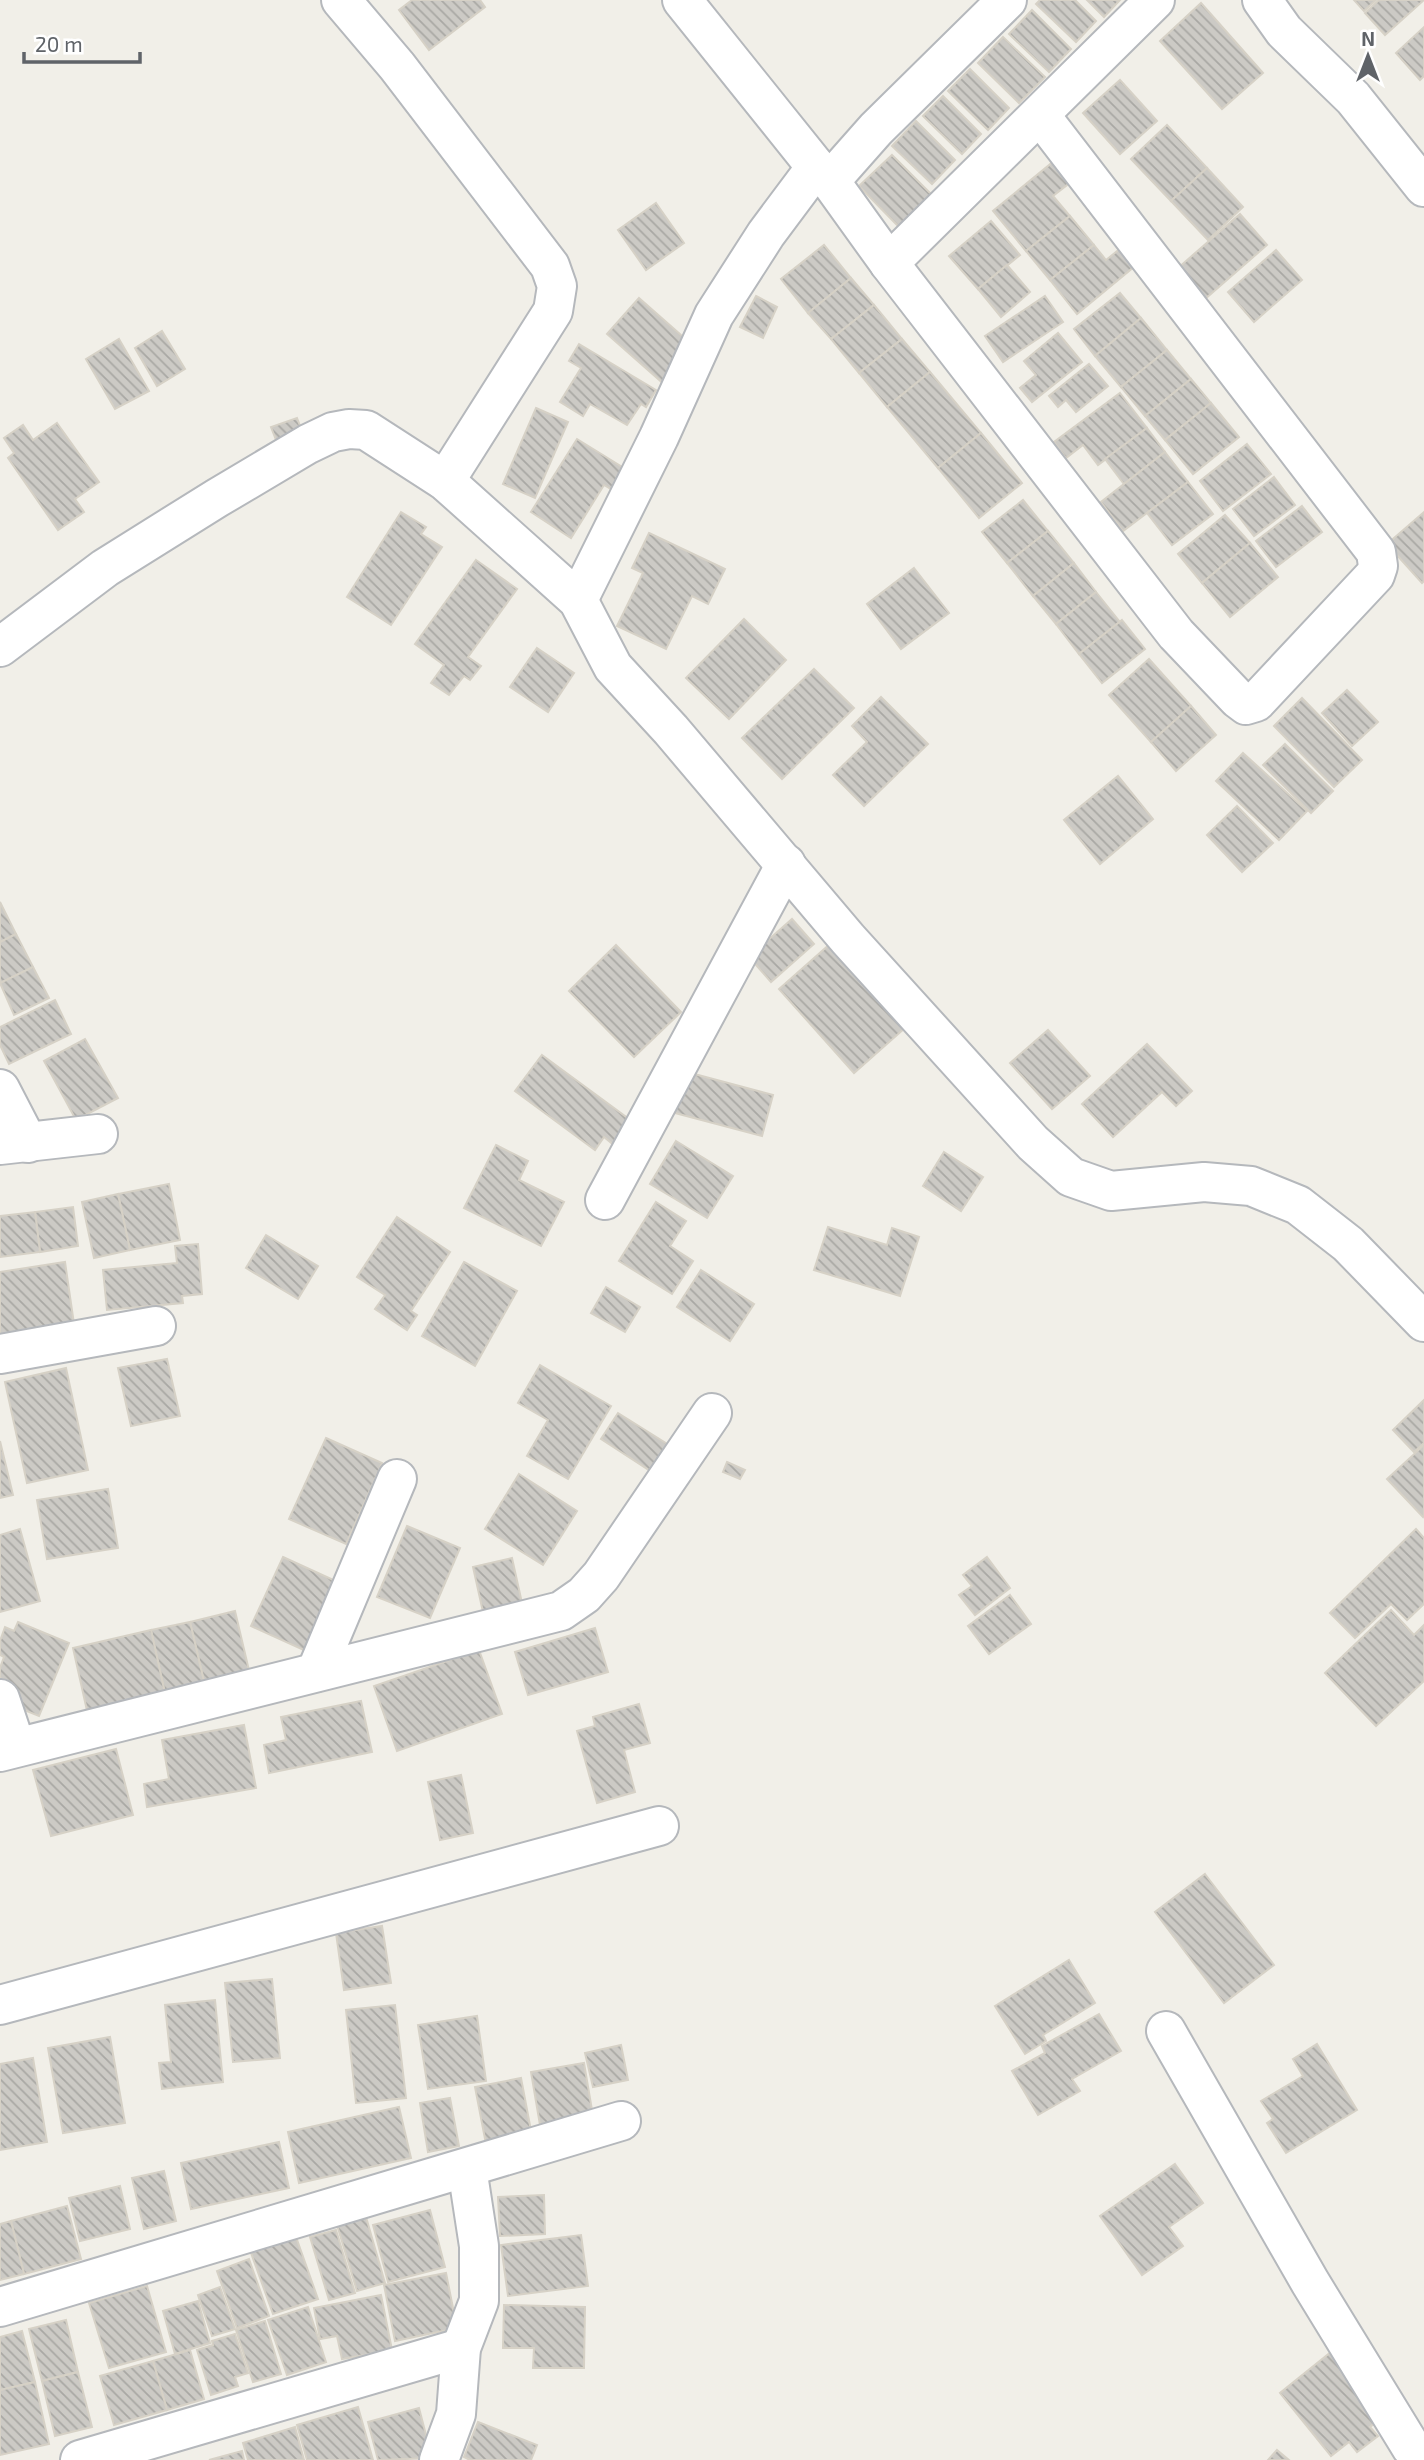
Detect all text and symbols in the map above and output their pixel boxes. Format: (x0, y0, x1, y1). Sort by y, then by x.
scale bar (24, 21, 140, 65)
north arrow (1333, 21, 1403, 91)
text: N (1361, 27, 1375, 50)
text: 20 m (35, 31, 83, 56)

